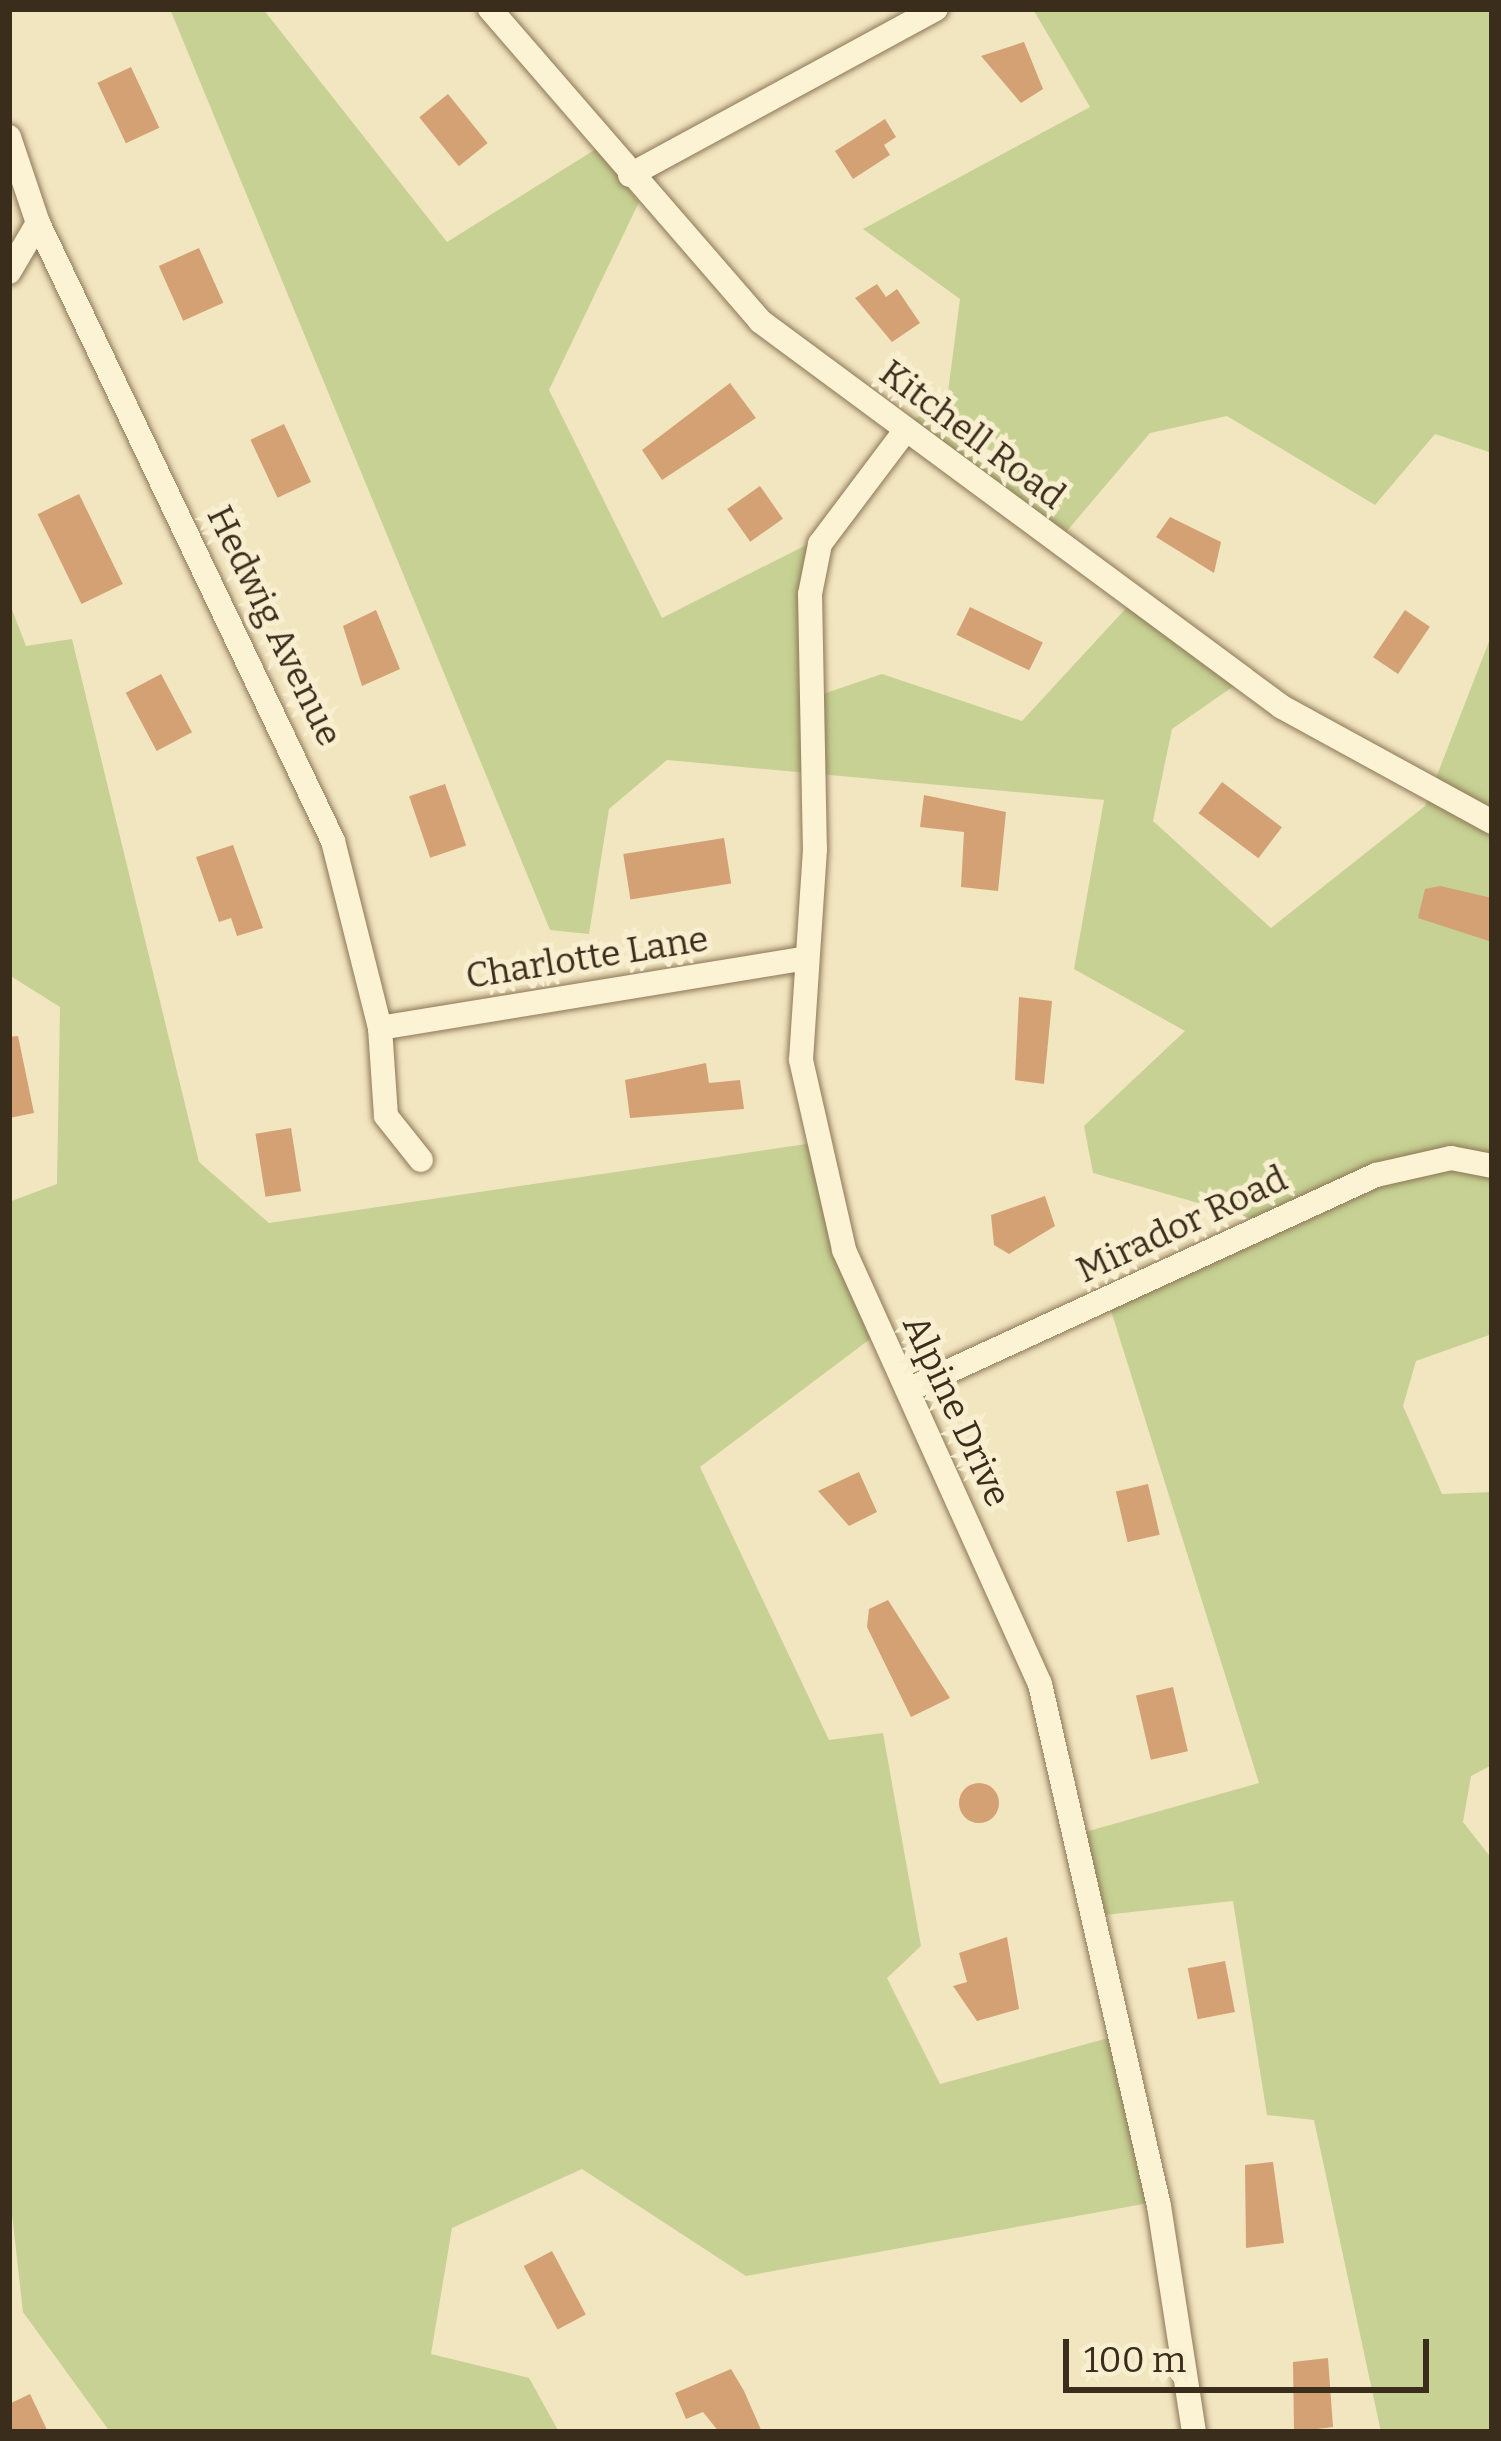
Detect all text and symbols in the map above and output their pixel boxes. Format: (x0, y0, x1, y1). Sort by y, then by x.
street label: Kitchell Road (871, 351, 1073, 519)
street label: Hedwig Avenue (197, 499, 351, 753)
street label: Charlotte Lane (463, 918, 711, 998)
street label: Mirador Road (1070, 1157, 1294, 1293)
street label: Alpine Drive (893, 1309, 1019, 1513)
scale bar (1069, 2315, 1435, 2389)
text: 100 m (1084, 2338, 1186, 2382)

